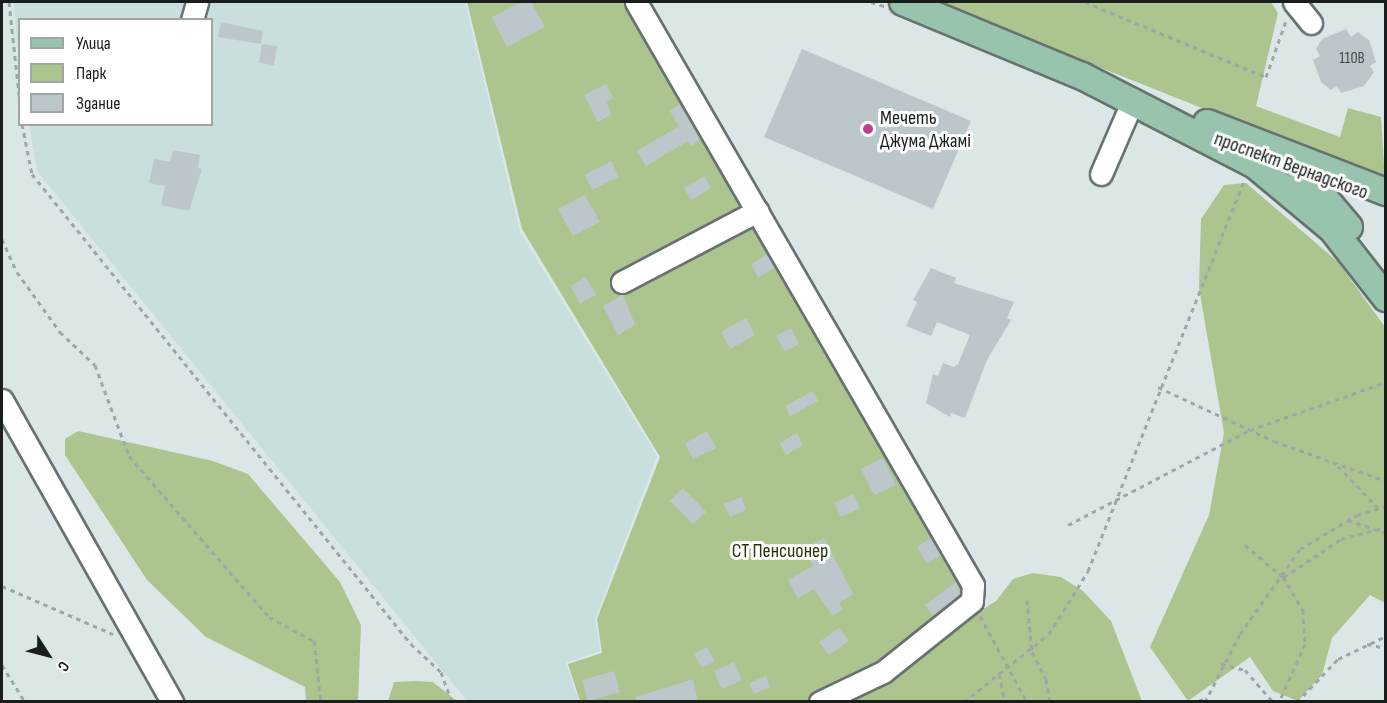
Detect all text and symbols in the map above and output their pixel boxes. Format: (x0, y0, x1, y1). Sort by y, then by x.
legend (18, 18, 213, 126)
text: Улица (76, 33, 111, 54)
house number: 110В (1339, 49, 1365, 69)
text: Парк (76, 63, 106, 84)
text: Здание (76, 93, 121, 114)
place label: Мечеть Джума Джамі (880, 106, 971, 153)
marker: Мечеть Джума Джамі (861, 122, 875, 136)
street label: проспект Вернадского (1211, 127, 1371, 205)
park label: СТ Пенсионер (732, 539, 828, 563)
north arrow (18, 625, 78, 685)
text: С (53, 657, 73, 675)

